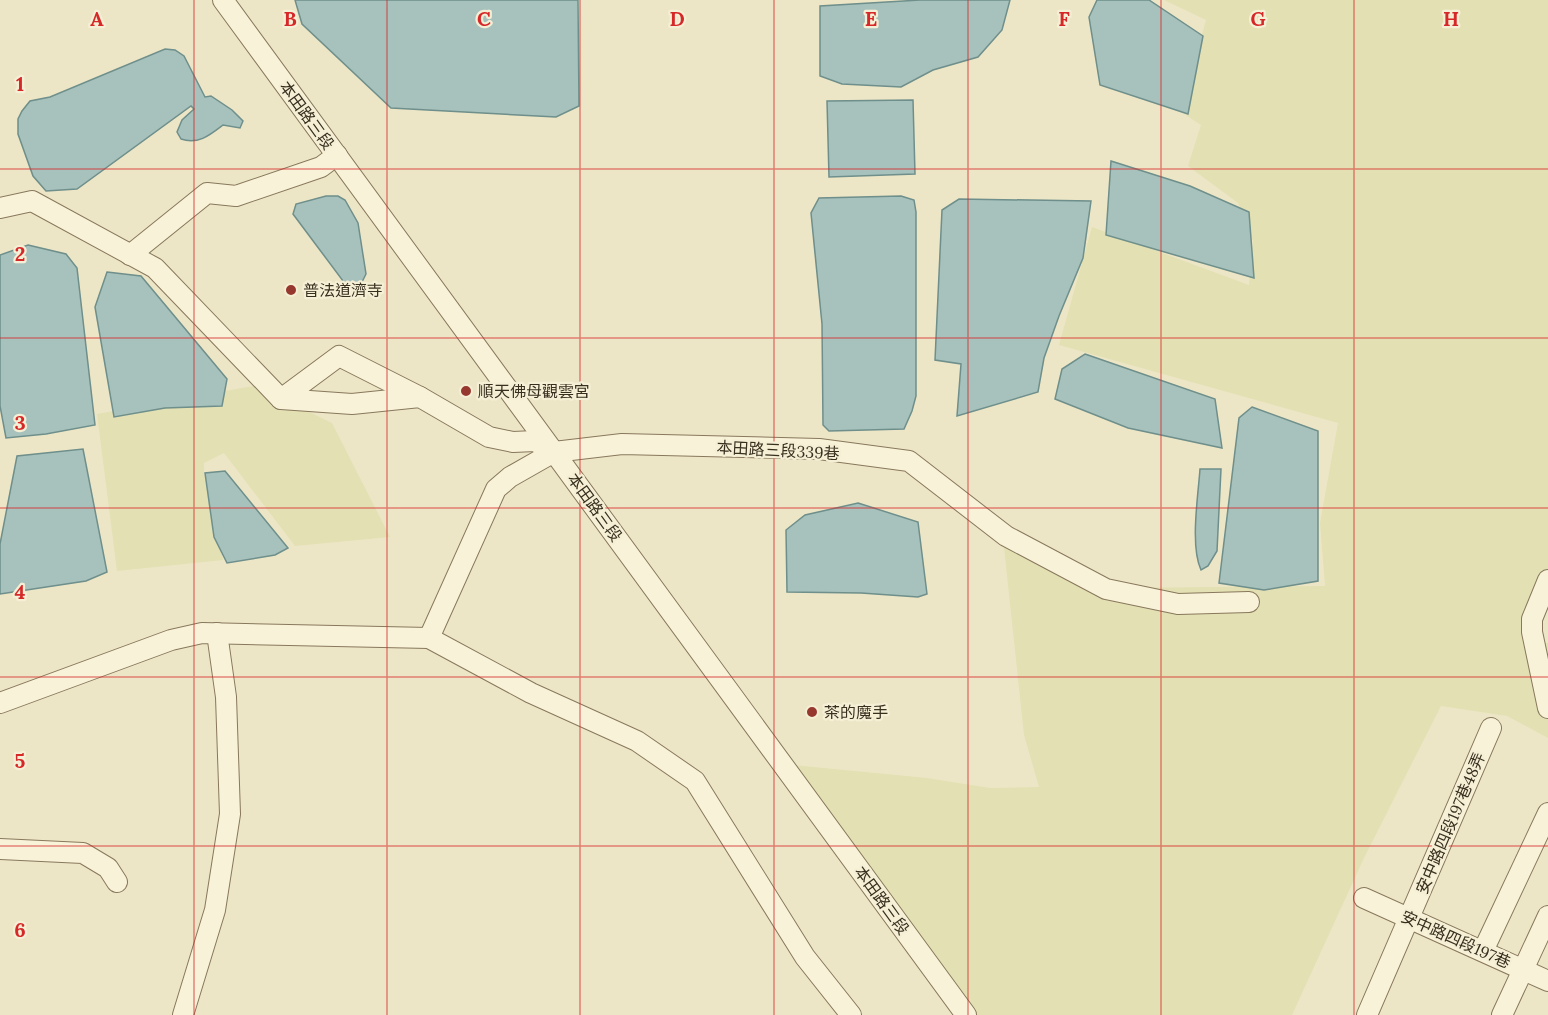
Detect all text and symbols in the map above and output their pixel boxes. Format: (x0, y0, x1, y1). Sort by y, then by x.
text: A (90, 6, 104, 31)
text: B (283, 6, 297, 31)
text: C (477, 6, 491, 31)
text: D (669, 6, 685, 31)
text: E (865, 6, 877, 31)
text: F (1058, 6, 1070, 31)
text: G (1250, 6, 1266, 31)
text: H (1443, 6, 1459, 31)
text: 1 (16, 71, 24, 96)
street label: 本田路三段 (275, 77, 339, 153)
text: 2 (15, 241, 25, 266)
place label: 普法道濟寺 (303, 280, 383, 300)
marker: 普法道濟寺 (284, 283, 298, 297)
place label: 順天佛母觀雲宮 (478, 381, 590, 401)
marker: 順天佛母觀雲宮 (459, 384, 473, 398)
text: 3 (14, 410, 26, 435)
street label: 本田路三段339巷 (716, 437, 840, 463)
street label: 本田路三段 (563, 469, 627, 545)
text: 4 (15, 579, 26, 604)
place label: 茶的魔手 (824, 702, 888, 722)
marker: 茶的魔手 (805, 705, 819, 719)
text: 5 (15, 748, 26, 773)
street label: 安中路四段197巷48弄 (1411, 749, 1489, 897)
street label: 本田路三段 (850, 862, 914, 938)
street label: 安中路四段197巷 (1398, 906, 1514, 972)
text: 6 (14, 917, 26, 942)

